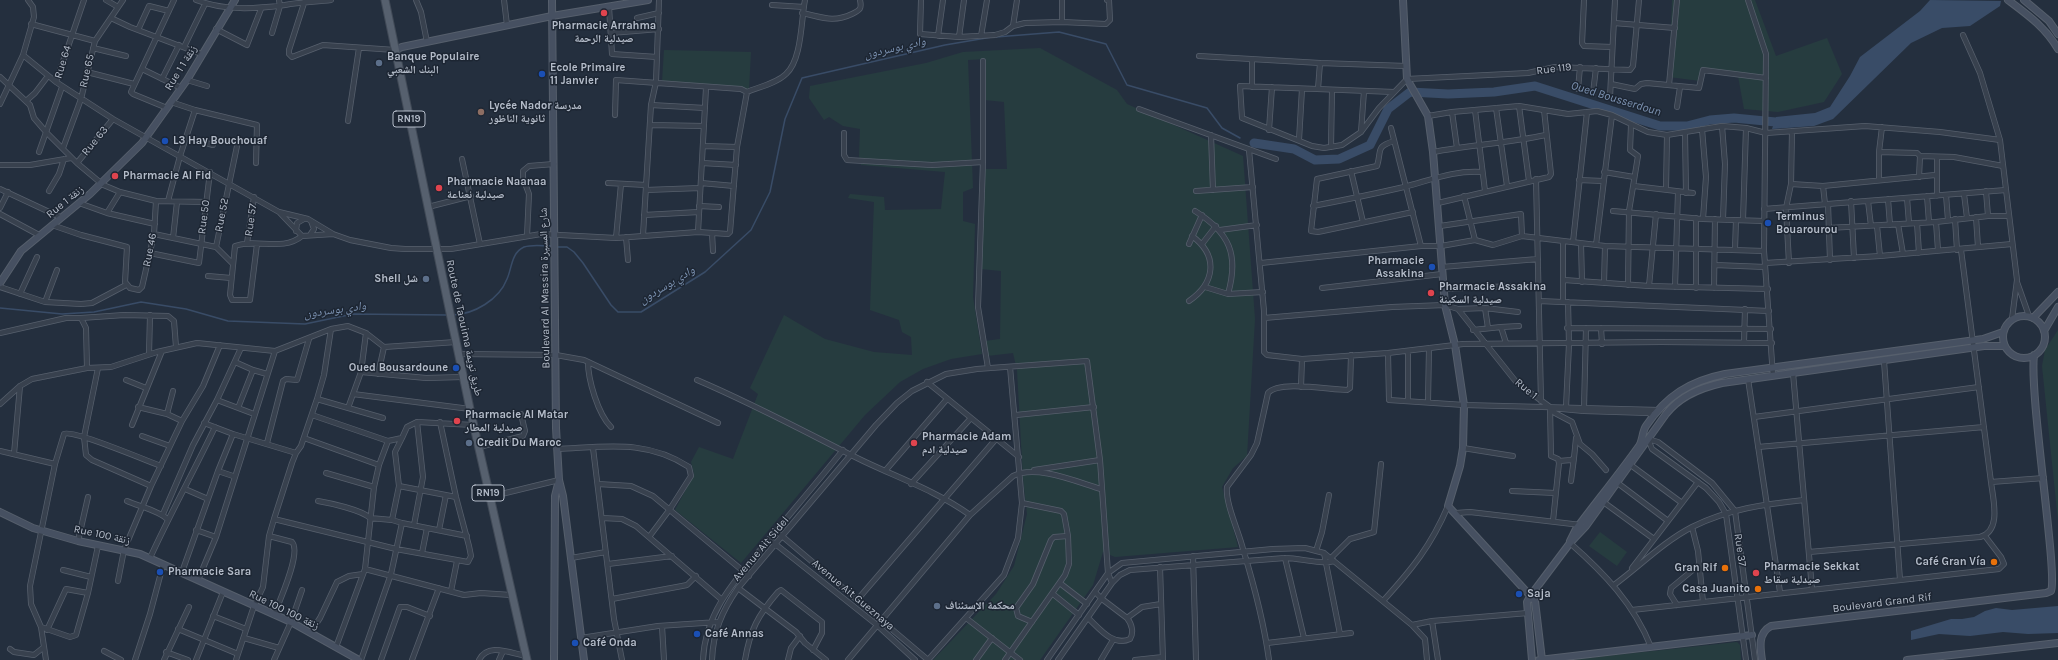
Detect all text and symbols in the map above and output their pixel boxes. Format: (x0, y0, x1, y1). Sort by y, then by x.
marker: Pharmacie Arrahma صيدلية الرحمة (599, 8, 609, 18)
place label: Pharmacie Arrahma صيدلية الرحمة (552, 19, 656, 45)
water label: وادي بوسردون (863, 34, 927, 62)
street label: Rue 1 زنقة 1 (162, 43, 200, 93)
street label: Rue 64 (52, 44, 74, 80)
place label: Banque Populaire البنك الشعبي (387, 50, 479, 76)
street label: Rue 65 (77, 53, 97, 89)
marker: Banque Populaire البنك الشعبي (374, 58, 384, 68)
street label: Rue 119 (1536, 60, 1572, 78)
place label: Ecole Primaire 11 Janvier (550, 61, 625, 87)
marker: Ecole Primaire 11 Janvier (537, 69, 547, 79)
water label: Oued Bousserdoun (1569, 78, 1663, 120)
place label: Lycée Nador مدرسة ثانوية الناظور (489, 99, 582, 125)
marker: Lycée Nador مدرسة ثانوية الناظور (476, 107, 486, 117)
road number: RN19 (393, 111, 425, 127)
street label: Rue 63 (79, 123, 111, 159)
place label: L3 Hay Bouchouaf (173, 134, 267, 148)
marker: L3 Hay Bouchouaf (160, 136, 170, 146)
place label: Pharmacie Al Fid (123, 169, 211, 183)
marker: Pharmacie Al Fid (110, 171, 120, 181)
place label: Pharmacie Naanaa صيدلية نعناعة (447, 175, 546, 201)
street label: Rue زنقة 1 (44, 183, 86, 221)
marker: Pharmacie Naanaa صيدلية نعناعة (434, 183, 444, 193)
street label: Rue 52 (212, 197, 232, 233)
street label: Rue 50 (195, 199, 213, 235)
street label: Rue 57 (242, 203, 260, 237)
street label: Boulevard Al Massira شارع المسيرة (537, 207, 553, 369)
place label: Terminus Bouarourou (1776, 210, 1838, 236)
marker: Terminus Bouarourou (1763, 218, 1773, 228)
street label: Rue 46 (140, 232, 160, 268)
place label: Pharmacie Assakina (1368, 254, 1424, 280)
street label: Route de Taouima طريق تويمة (443, 258, 485, 398)
marker: Pharmacie Assakina (1427, 262, 1437, 272)
water label: وادي بوسردون (636, 263, 698, 307)
place label: Shell شل (374, 272, 418, 286)
marker: Shell شل (421, 274, 431, 284)
place label: Pharmacie Assakina صيدلية السكينة (1439, 280, 1546, 306)
marker: Pharmacie Assakina صيدلية السكينة (1426, 288, 1436, 298)
water label: وادي بوسردون (303, 299, 367, 321)
place label: Oued Bousardoune (349, 361, 448, 375)
marker: Oued Bousardoune (451, 363, 461, 373)
street label: Rue 1 (1512, 376, 1540, 402)
place label: Pharmacie Al Matar صيدلية المطار (465, 408, 568, 434)
marker: Pharmacie Al Matar صيدلية المطار (452, 416, 462, 426)
place label: Pharmacie Adam صيدلية ادم (922, 430, 1011, 456)
place label: Credit Du Maroc (477, 436, 561, 450)
marker: Credit Du Maroc (464, 438, 474, 448)
marker: Pharmacie Adam صيدلية ادم (909, 438, 919, 448)
road number: RN19 (472, 485, 504, 501)
street label: Avenue Ait Sidel (730, 514, 792, 584)
street label: Rue 100 زنقة (73, 523, 131, 547)
street label: Rue 37 (1731, 533, 1749, 567)
place label: Café Gran Vía (1915, 555, 1986, 569)
street label: Avenue Ait Gueznaya (809, 557, 897, 633)
marker: Café Gran Vía (1989, 557, 1999, 567)
place label: Pharmacie Sekkat صيدلية سقاط (1764, 560, 1860, 586)
place label: Gran Rif (1674, 561, 1717, 575)
marker: Gran Rif (1720, 563, 1730, 573)
place label: Pharmacie Sara (168, 565, 251, 579)
marker: Pharmacie Sara (155, 567, 165, 577)
marker: Pharmacie Sekkat صيدلية سقاط (1751, 568, 1761, 578)
place label: Casa Juanito (1682, 582, 1750, 596)
marker: Casa Juanito (1753, 584, 1763, 594)
street label: Rue 100 زنقة 100 (247, 587, 321, 633)
place label: Saja (1527, 587, 1551, 601)
marker: Saja (1514, 589, 1524, 599)
street label: Boulevard Grand Rif (1832, 590, 1932, 616)
place label: محكمة الإستئناف (945, 599, 1015, 613)
marker: محكمة الإستئناف (932, 601, 942, 611)
place label: Café Annas (705, 627, 764, 641)
marker: Café Annas (692, 629, 702, 639)
place label: Café Onda (583, 636, 637, 650)
marker: Café Onda (570, 638, 580, 648)

